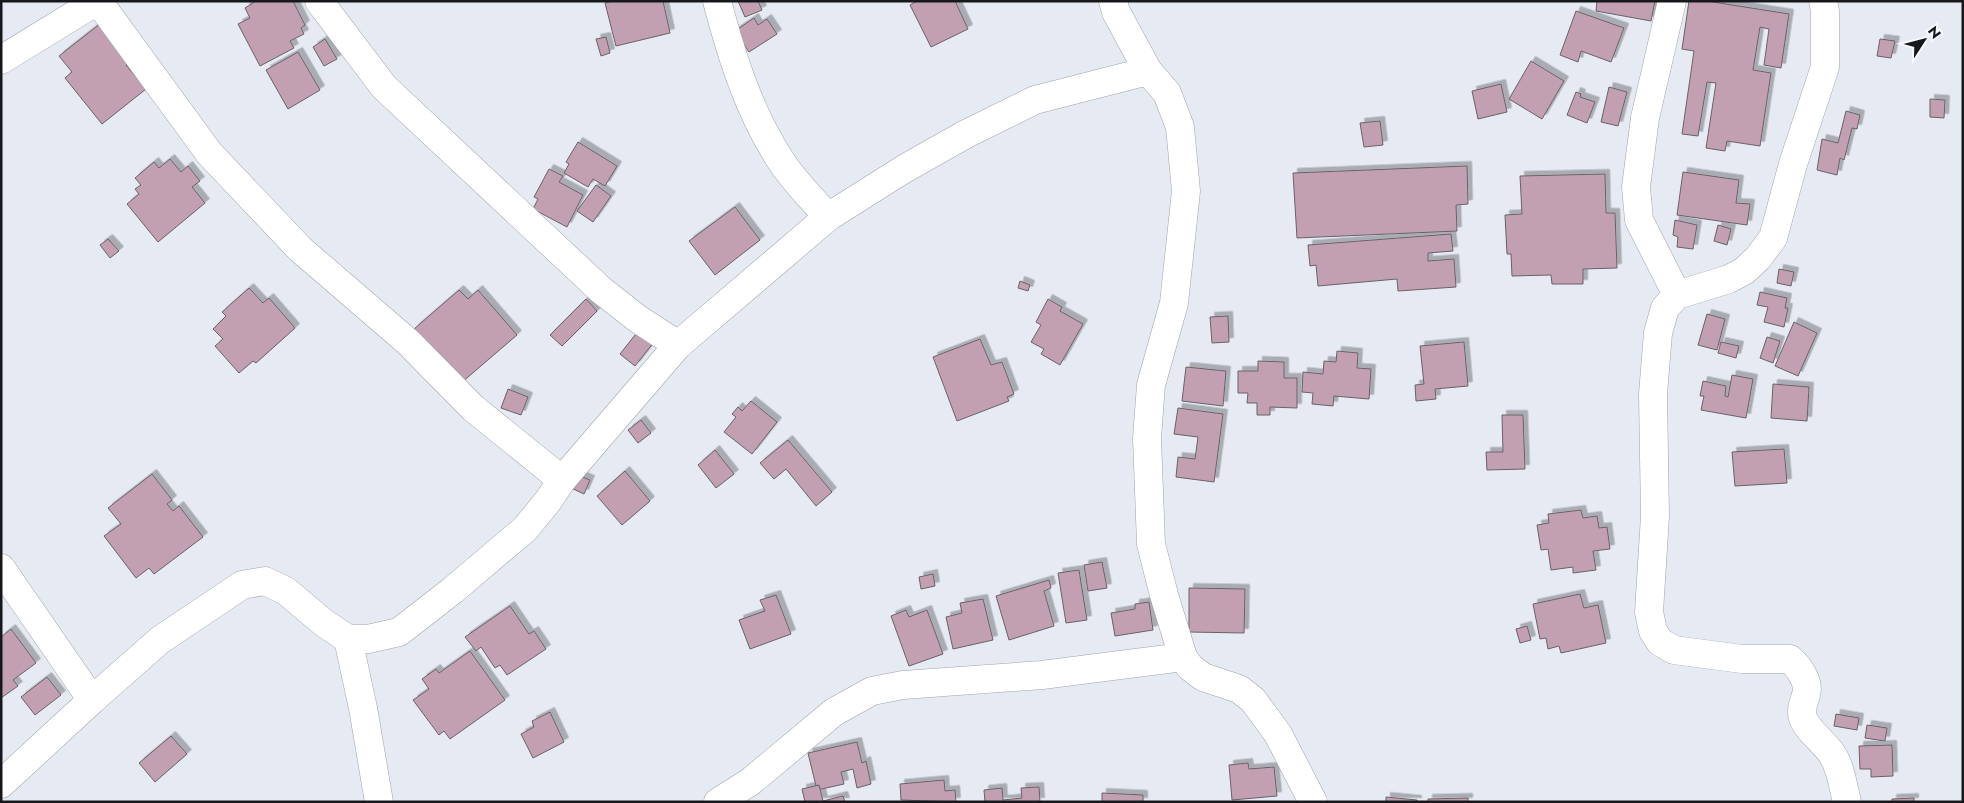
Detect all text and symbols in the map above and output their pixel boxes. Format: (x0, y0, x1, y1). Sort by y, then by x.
north arrow (1899, 15, 1949, 65)
text: N (1923, 22, 1946, 43)

